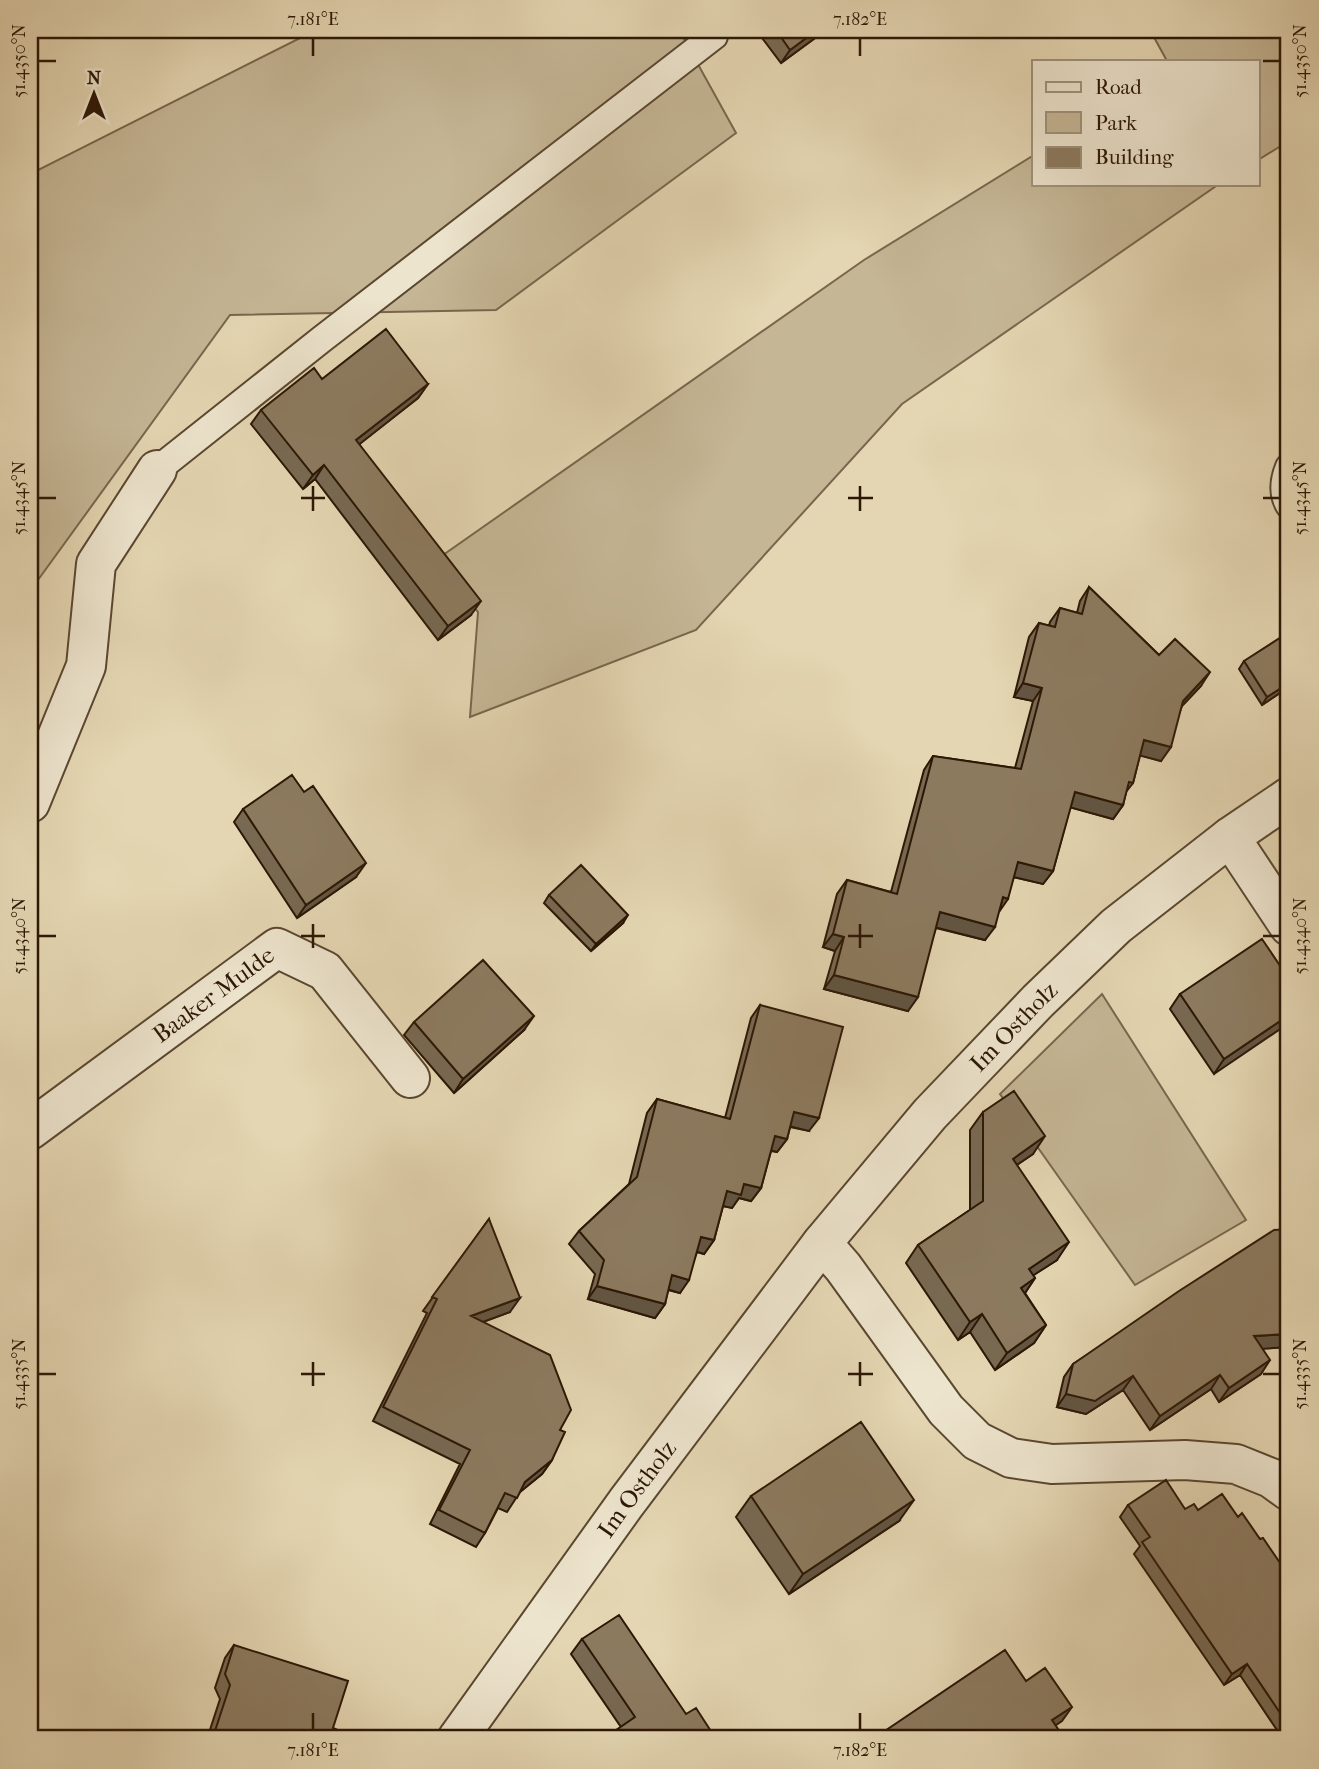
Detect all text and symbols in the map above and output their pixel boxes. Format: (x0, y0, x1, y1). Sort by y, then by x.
text: 7.181°E (287, 9, 339, 30)
text: 7.182°E (833, 9, 887, 30)
text: 51.4350°N (9, 24, 30, 98)
text: 51.4350°N (1290, 24, 1311, 98)
north arrow (60, 60, 130, 130)
legend (1032, 60, 1260, 186)
text: N (87, 67, 102, 89)
text: Road (1095, 75, 1142, 99)
text: Park (1095, 111, 1137, 135)
text: Building (1095, 145, 1174, 169)
text: 51.4345°N (9, 461, 30, 535)
text: 51.4345°N (1290, 461, 1311, 535)
text: 51.4340°N (9, 897, 30, 974)
text: 51.4340°N (1290, 897, 1311, 974)
street label: Baaker Mulde (147, 941, 280, 1049)
street label: Im Ostholz (964, 976, 1063, 1077)
text: 51.4335°N (9, 1338, 30, 1410)
text: 51.4335°N (1290, 1338, 1311, 1410)
street label: Im Ostholz (592, 1435, 682, 1543)
text: 7.181°E (287, 1740, 339, 1761)
text: 7.182°E (833, 1740, 887, 1761)

